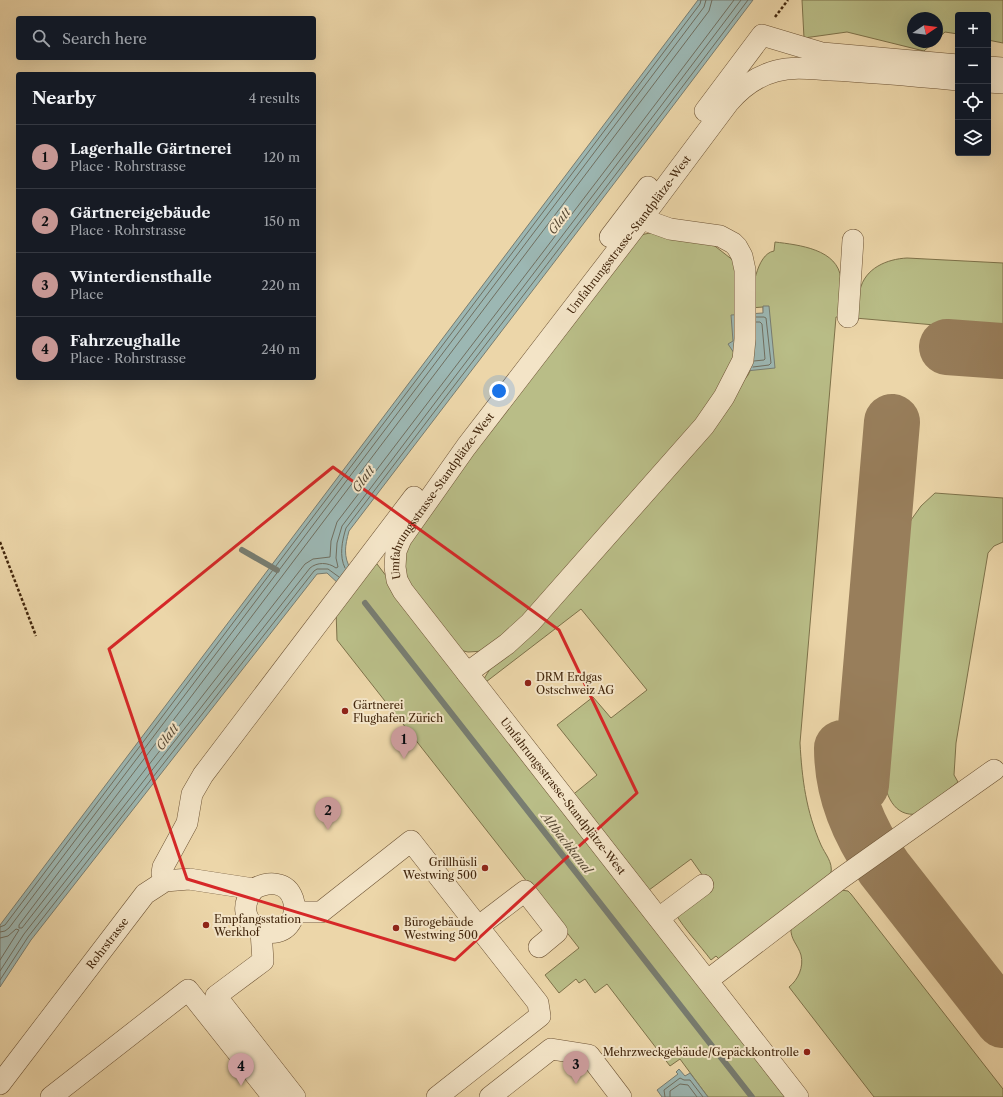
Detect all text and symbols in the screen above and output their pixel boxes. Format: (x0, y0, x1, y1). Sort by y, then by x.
north arrow (907, 12, 943, 48)
map controls (955, 12, 991, 156)
button: + (955, 12, 991, 48)
search box (16, 16, 316, 60)
icon: search (30, 27, 52, 49)
text: Search here (62, 29, 147, 48)
button: − (955, 48, 991, 84)
button: locate (955, 84, 991, 120)
text: Nearby (32, 88, 96, 108)
text: 4 results (249, 90, 300, 106)
button: layers (955, 120, 991, 156)
text: Lagerhalle Gärtnerei (70, 139, 232, 158)
text: 1 (42, 149, 48, 165)
text: 120 m (263, 149, 300, 165)
street label: Umfahrungsstrasse-Standplätze-West (564, 152, 694, 317)
text: Place · Rohrstrasse (70, 158, 186, 174)
text: Gärtnereigebäude (70, 203, 210, 222)
water label: Glatt (544, 204, 574, 237)
text: 2 (41, 213, 49, 229)
text: 150 m (264, 213, 300, 229)
text: Place · Rohrstrasse (70, 222, 186, 238)
text: Winterdiensthalle (70, 267, 212, 286)
text: 3 (41, 277, 49, 293)
text: 220 m (261, 277, 300, 293)
text: Place (70, 286, 103, 302)
text: Fahrzeughalle (70, 331, 180, 350)
text: 4 (41, 341, 49, 357)
text: 240 m (261, 341, 300, 357)
text: Place · Rohrstrasse (70, 350, 186, 366)
your location (489, 381, 509, 401)
street label: Umfahrungsstrasse-Standplätze-West (388, 410, 497, 580)
water label: Glatt (348, 462, 378, 495)
place label: DRM Erdgas Ostschweiz AG (536, 670, 614, 697)
marker: DRM Erdgas Ostschweiz AG (523, 678, 533, 688)
place label: Gärtnerei Flughafen Zürich (353, 698, 443, 725)
marker: Gärtnerei Flughafen Zürich (340, 706, 350, 716)
street label: Umfahrungsstrasse-Standplätze-West (497, 715, 629, 877)
water label: Glatt (152, 720, 182, 753)
pin: 1 (391, 726, 417, 759)
pin: 2 (315, 797, 341, 830)
water label: Altbachkanal (537, 808, 596, 878)
place label: Grillhüsli Westwing 500 (402, 855, 478, 882)
marker: Grillhüsli Westwing 500 (480, 863, 490, 873)
place label: Empfangsstation Werkhof (213, 912, 301, 939)
street label: Rohrstrasse (83, 915, 131, 972)
place label: Bürogebäude Westwing 500 (403, 915, 478, 942)
marker: Empfangsstation Werkhof (201, 920, 211, 930)
marker: Bürogebäude Westwing 500 (391, 923, 401, 933)
place label: Mehrzweckgebäude/Gepäckkontrolle (603, 1045, 799, 1059)
marker: Mehrzweckgebäude/Gepäckkontrolle (802, 1047, 812, 1057)
pin: 3 (563, 1051, 589, 1084)
pin: 4 (228, 1053, 254, 1086)

